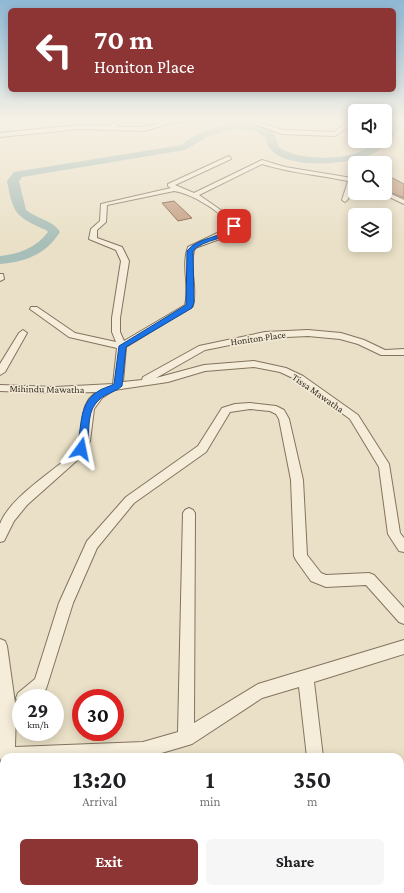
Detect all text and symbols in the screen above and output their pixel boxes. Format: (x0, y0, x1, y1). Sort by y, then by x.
icon: left (28, 24, 80, 76)
text: 70 m (94, 24, 153, 55)
text: Honiton Place (94, 57, 194, 77)
map controls (348, 104, 392, 252)
button: sound (348, 104, 392, 148)
button: search (348, 156, 392, 200)
button: layers (348, 208, 392, 252)
pin (217, 209, 251, 243)
icon: arrive (223, 215, 245, 237)
street label: Honiton Place (230, 329, 287, 347)
street label: Tissa Mawatha (290, 371, 346, 415)
street label: Mihindu Mawatha (9, 383, 85, 395)
position arrow (60, 428, 102, 470)
speed limit sign: 30 (72, 689, 124, 741)
text: 29 (27, 699, 49, 721)
text: km/h (27, 719, 49, 730)
text: 13:20 (73, 766, 127, 793)
text: 1 (206, 766, 215, 793)
text: 350 (293, 766, 331, 793)
text: Arrival (82, 794, 118, 809)
text: min (200, 794, 220, 809)
text: m (307, 794, 317, 809)
button: Exit (20, 839, 198, 885)
button: Share (206, 839, 384, 885)

